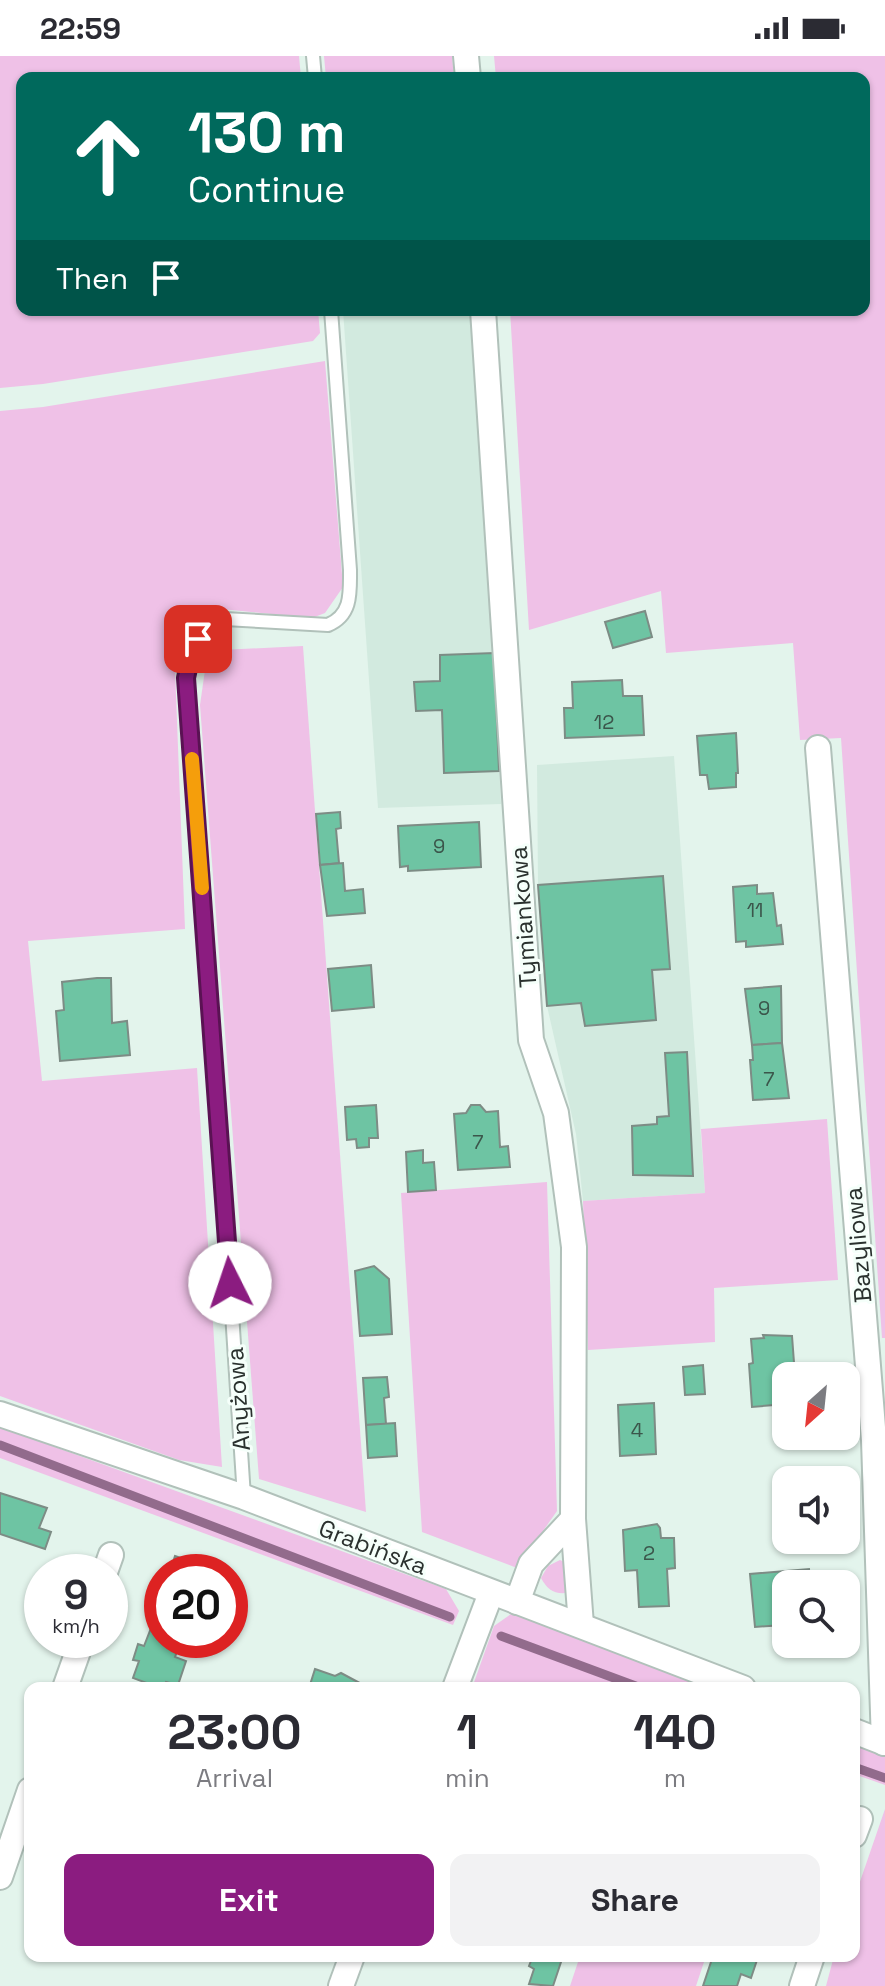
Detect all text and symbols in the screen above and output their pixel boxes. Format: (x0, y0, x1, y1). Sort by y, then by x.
text: 22:59 (40, 9, 121, 48)
text: 130 m (188, 97, 346, 168)
icon: ahead (56, 104, 160, 208)
text: Continue (188, 167, 345, 213)
icon: arrive (144, 256, 188, 300)
text: Then (56, 259, 128, 298)
pin (164, 605, 232, 673)
icon: arrive (176, 617, 220, 661)
house number: 12 (594, 709, 614, 735)
house number: 9 (433, 833, 445, 859)
street label: Tymiankowa (503, 845, 543, 989)
house number: 11 (747, 897, 763, 923)
house number: 9 (758, 995, 770, 1021)
house number: 7 (763, 1066, 775, 1092)
house number: 7 (472, 1129, 484, 1155)
street label: Bazyliowa (837, 1186, 878, 1304)
position arrow (188, 1241, 272, 1325)
street label: Anyżowa (219, 1346, 257, 1452)
north arrow (772, 1362, 860, 1450)
map controls (772, 1362, 860, 1658)
house number: 4 (631, 1417, 643, 1443)
button: sound (772, 1466, 860, 1554)
street label: Grabińska (315, 1512, 432, 1582)
house number: 2 (643, 1540, 655, 1566)
speed limit sign: 20 (144, 1554, 248, 1658)
text: 9 (64, 1570, 88, 1621)
button: search (772, 1570, 860, 1658)
text: km/h (52, 1613, 100, 1639)
text: 23:00 (167, 1702, 302, 1763)
text: 1 (457, 1702, 478, 1763)
text: 140 (633, 1702, 717, 1763)
text: Arrival (196, 1761, 273, 1795)
text: min (445, 1761, 490, 1795)
text: m (664, 1761, 686, 1795)
button: Exit (64, 1854, 434, 1946)
button: Share (450, 1854, 820, 1946)

